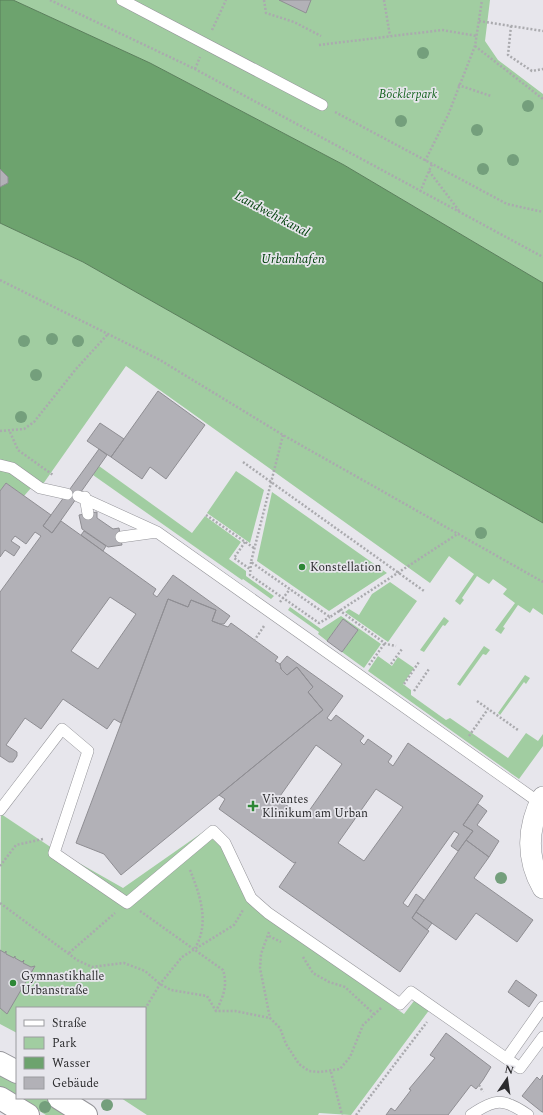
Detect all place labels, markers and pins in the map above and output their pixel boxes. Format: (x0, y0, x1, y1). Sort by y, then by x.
place label: Konstellation (310, 558, 381, 577)
marker: Konstellation (297, 562, 307, 572)
place label: Vivantes Klinikum am Urban (262, 790, 368, 823)
marker: Vivantes Klinikum am Urban (247, 800, 259, 812)
place label: Gymnastikhalle Urbanstraße (21, 967, 105, 1000)
marker: Gymnastikhalle Urbanstraße (8, 978, 18, 988)

